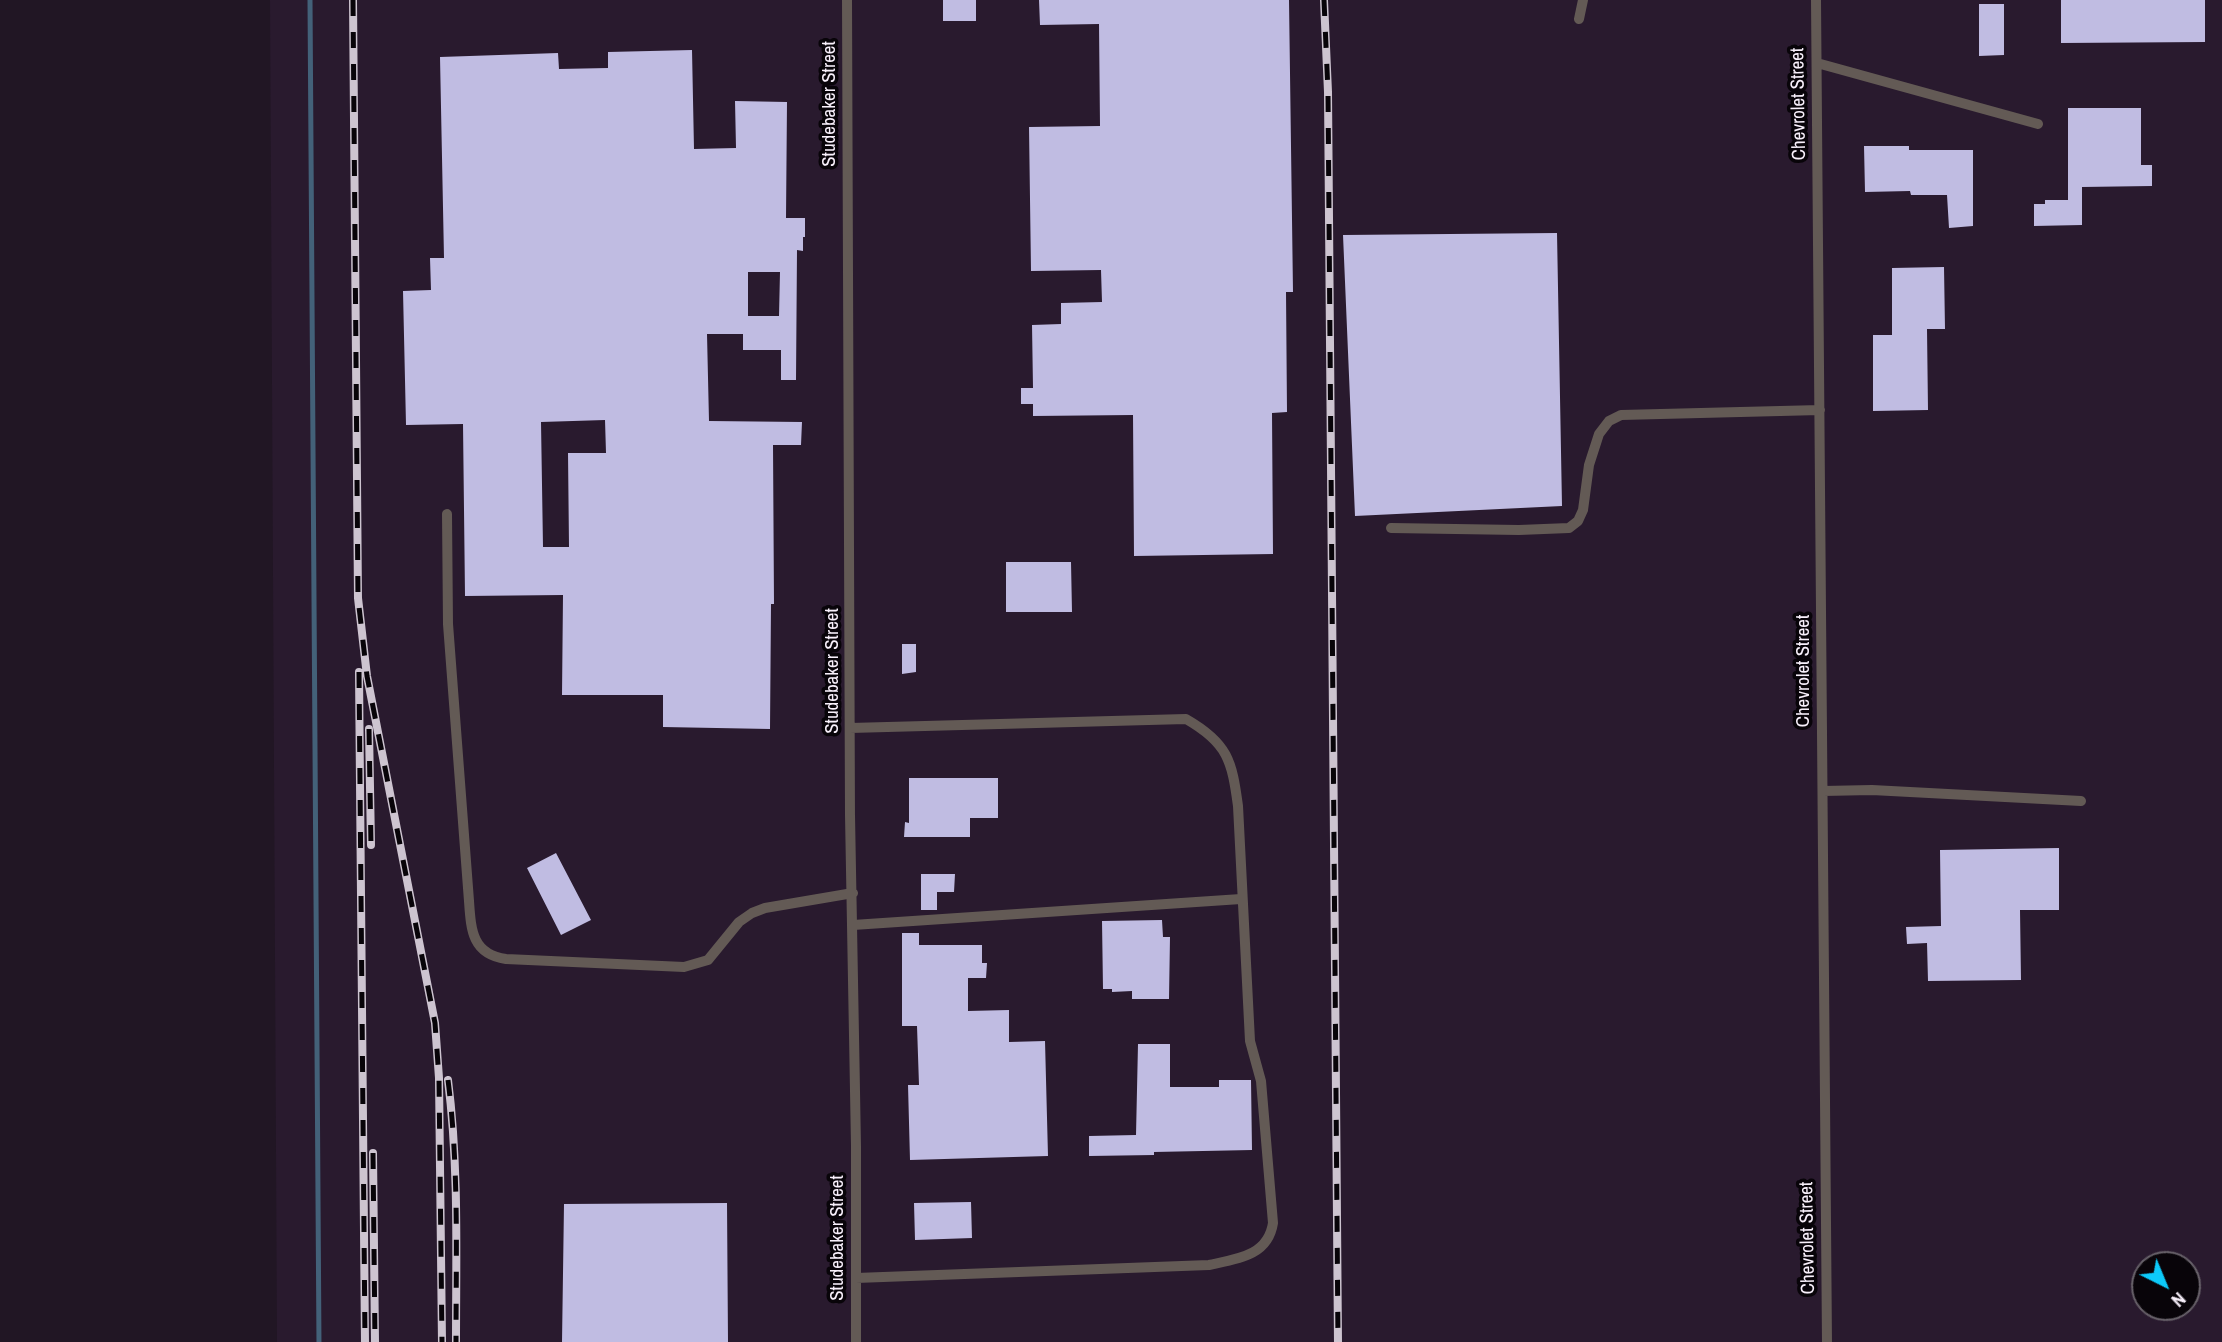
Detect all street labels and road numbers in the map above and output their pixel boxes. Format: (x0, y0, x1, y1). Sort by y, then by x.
street label: Studebaker Street (819, 41, 841, 167)
street label: Chevrolet Street (1787, 48, 1811, 160)
street label: Studebaker Street (822, 608, 844, 734)
street label: Chevrolet Street (1793, 615, 1815, 727)
street label: Studebaker Street (827, 1175, 849, 1301)
street label: Chevrolet Street (1796, 1182, 1820, 1294)

